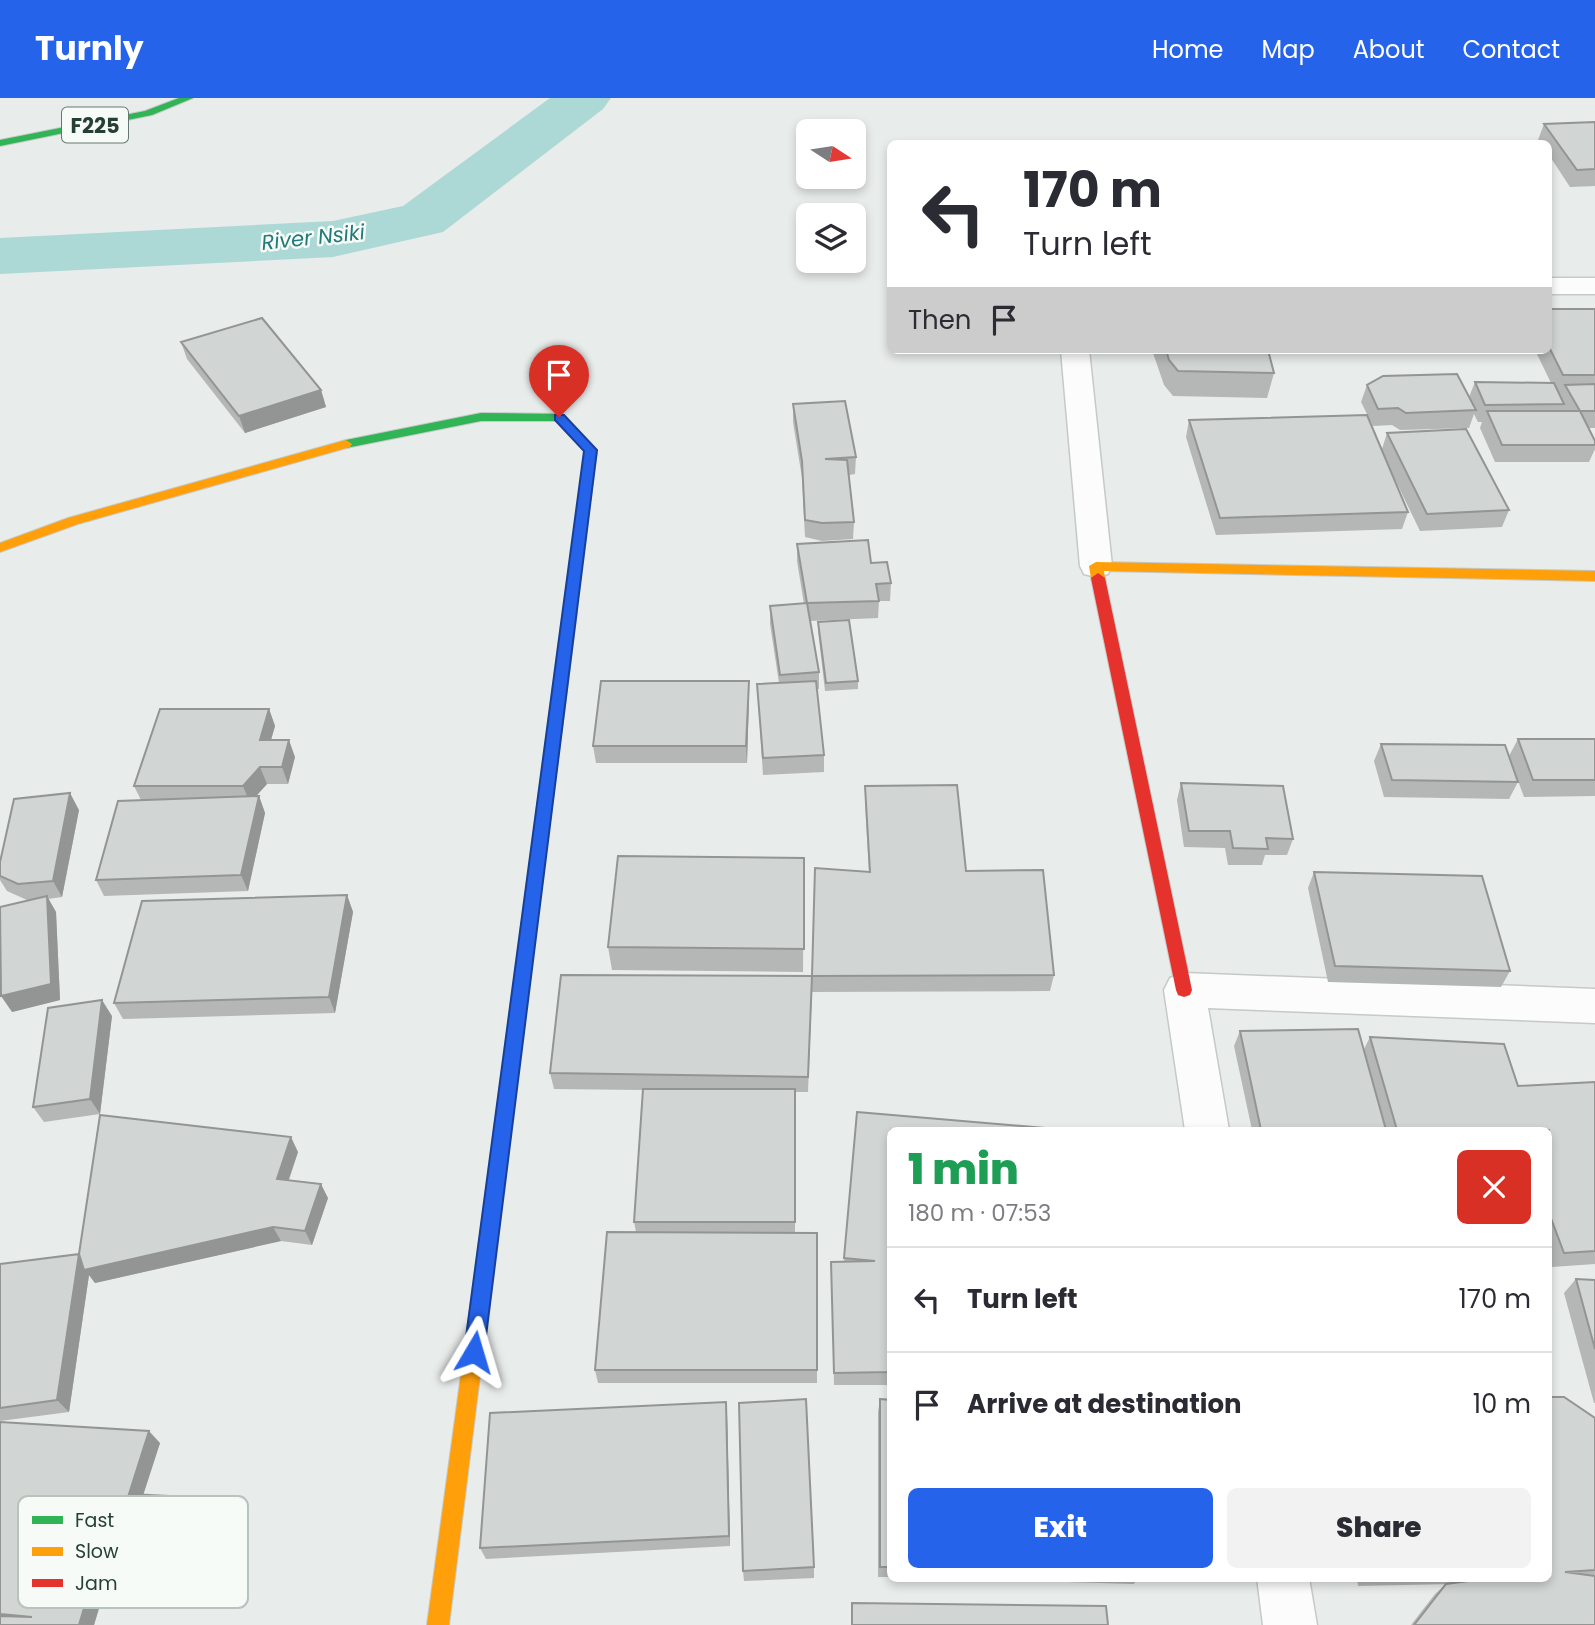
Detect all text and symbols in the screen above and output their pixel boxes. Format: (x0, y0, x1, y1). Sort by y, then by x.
text: Turnly (35, 25, 144, 72)
text: Home (1152, 33, 1224, 66)
text: Map (1262, 33, 1315, 66)
text: About (1353, 33, 1424, 66)
text: Contact (1462, 33, 1560, 66)
road number: F225 (62, 108, 128, 142)
north arrow (796, 119, 866, 189)
map controls (796, 119, 866, 273)
text: 170 m (1023, 156, 1162, 224)
icon: left (908, 168, 999, 259)
button: layers (796, 203, 866, 273)
water label: River Nsiki (260, 217, 367, 257)
text: Turn left (1023, 221, 1152, 266)
icon: arrive (985, 301, 1023, 339)
text: Then (908, 302, 971, 338)
pin (529, 345, 589, 417)
icon: arrive (540, 356, 578, 394)
text: 1 min (908, 1140, 1019, 1199)
button: close (1457, 1150, 1531, 1224)
text: 180 m · 07:53 (908, 1197, 1051, 1229)
icon: left (908, 1281, 946, 1319)
text: Turn left (967, 1281, 1078, 1317)
text: 170 m (1458, 1281, 1531, 1317)
position arrow (437, 1315, 511, 1389)
icon: arrive (908, 1386, 946, 1424)
text: Arrive at destination (967, 1386, 1242, 1422)
text: 10 m (1473, 1386, 1531, 1422)
button: Exit (908, 1488, 1213, 1568)
button: Share (1227, 1488, 1531, 1568)
legend (18, 1496, 248, 1608)
text: Fast (75, 1507, 114, 1534)
text: Slow (75, 1538, 119, 1565)
text: Jam (75, 1570, 117, 1597)

